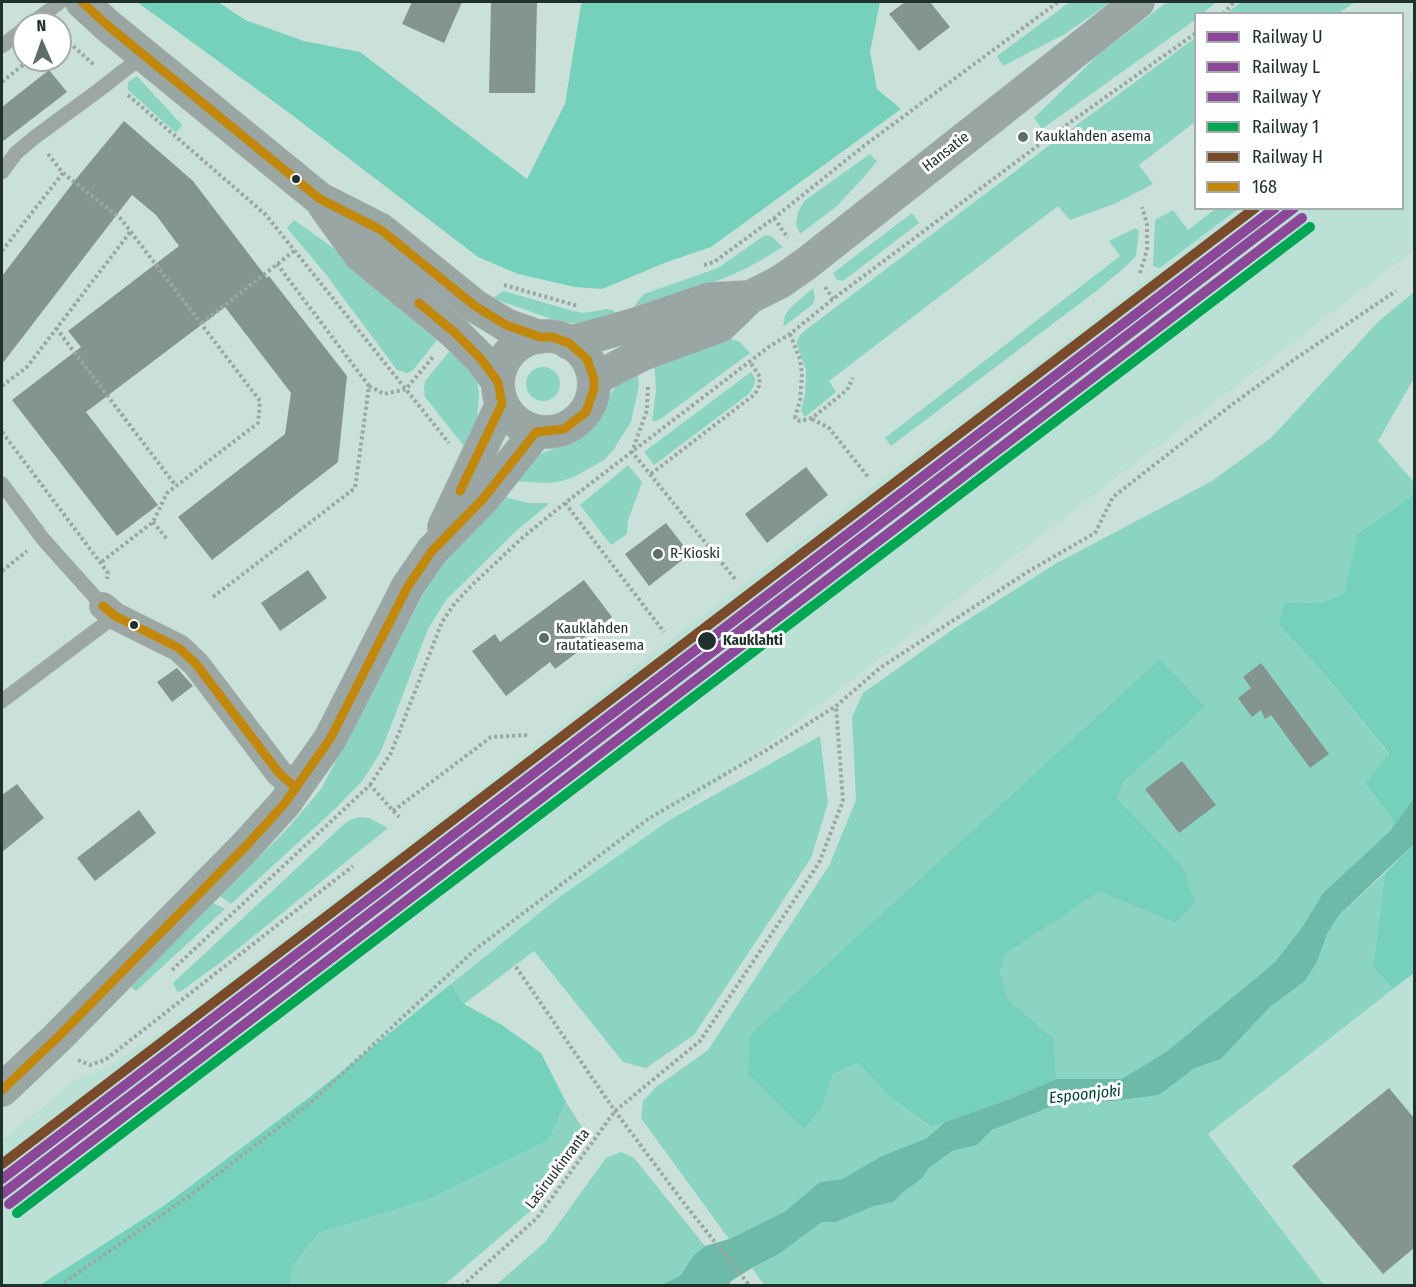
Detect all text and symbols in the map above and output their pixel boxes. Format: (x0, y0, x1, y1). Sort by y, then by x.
north arrow (12, 12, 72, 72)
legend (1194, 12, 1404, 210)
text: N (36, 16, 47, 35)
text: Railway U (1252, 26, 1323, 48)
text: Railway L (1252, 56, 1320, 78)
text: Railway Y (1252, 86, 1321, 108)
text: Railway 1 (1252, 116, 1319, 138)
street label: Hansatie (919, 128, 973, 176)
place label: Kauklahden asema (1035, 128, 1151, 146)
marker: Kauklahden asema (1016, 130, 1030, 144)
text: Railway H (1252, 146, 1323, 168)
unlabelled marker (290, 173, 302, 185)
text: 168 (1252, 176, 1277, 198)
place label: R-Kioski (670, 545, 720, 563)
marker: R-Kioski (651, 547, 665, 561)
unlabelled marker (128, 619, 140, 631)
place label: Kauklahden rautatieasema (556, 620, 644, 655)
marker: Kauklahti (696, 630, 718, 652)
marker: Kauklahden rautatieasema (537, 631, 551, 645)
place label: Kauklahti (723, 632, 783, 650)
water label: Espoonjoki (1048, 1082, 1122, 1108)
street label: Lasiruukinranta (522, 1125, 594, 1213)

